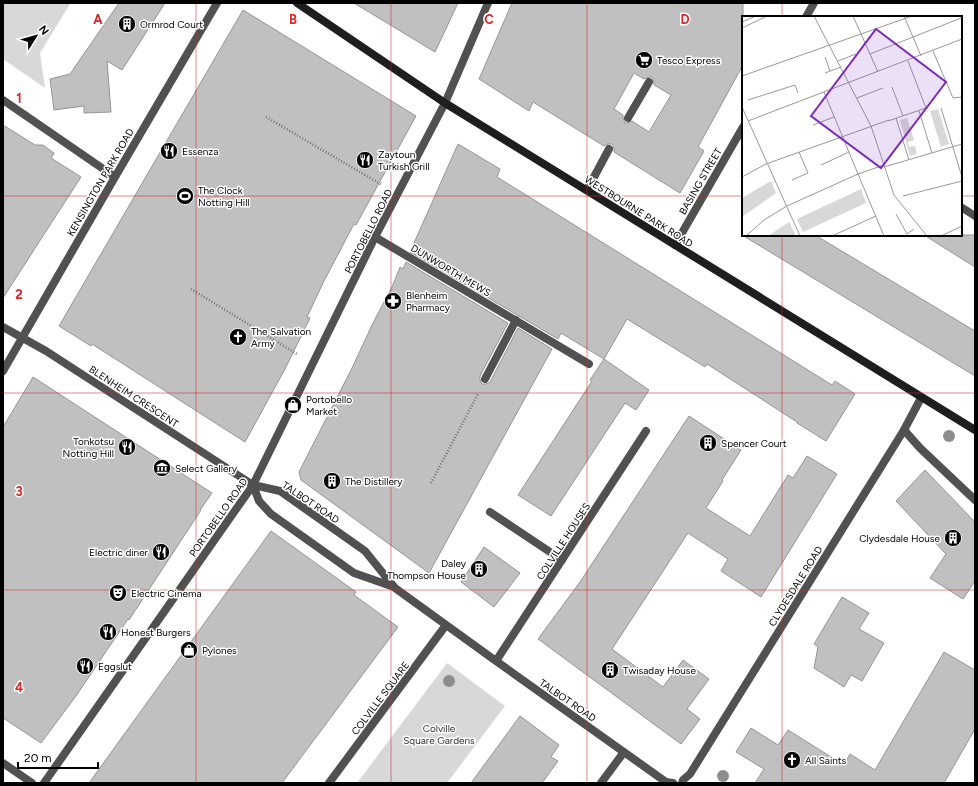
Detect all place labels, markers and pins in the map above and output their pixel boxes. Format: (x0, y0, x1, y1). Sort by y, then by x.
building icon: Ormrod Court (117, 14, 137, 34)
place label: Ormrod Court (140, 18, 203, 31)
supermarket icon: Tesco Express (634, 50, 654, 70)
place label: Tesco Express (657, 54, 721, 67)
restaurant icon: Essenza (159, 141, 179, 161)
place label: Essenza (182, 145, 218, 158)
place label: Zaytoun Turkish Grill (378, 148, 430, 173)
restaurant icon: Zaytoun Turkish Grill (355, 150, 375, 170)
place label: The Clock Notting Hill (198, 184, 250, 209)
sports icon: The Clock Notting Hill (175, 186, 195, 206)
place label: Blenheim Pharmacy (406, 289, 451, 314)
pharmacy icon: Blenheim Pharmacy (383, 291, 403, 311)
place label: The Salvation Army (251, 325, 312, 350)
church icon: The Salvation Army (228, 327, 248, 347)
place label: Portobello Market (306, 393, 352, 418)
shop icon: Portobello Market (283, 395, 303, 415)
building icon: Spencer Court (698, 433, 718, 453)
place label: Tonkotsu Notting Hill (62, 435, 114, 460)
restaurant icon: Tonkotsu Notting Hill (117, 437, 137, 457)
place label: Spencer Court (721, 437, 787, 450)
museum icon: Select Gallery (152, 458, 172, 478)
place label: Select Gallery (175, 462, 238, 475)
building icon: The Distillery (322, 471, 342, 491)
place label: The Distillery (345, 475, 403, 488)
building icon: Clydesdale House (943, 528, 963, 548)
place label: Clydesdale House (859, 532, 941, 545)
restaurant icon: Electric diner (151, 542, 171, 562)
place label: Electric diner (89, 546, 149, 559)
place label: Daley Thompson House (387, 557, 467, 582)
building icon: Daley Thompson House (469, 559, 489, 579)
theatre icon: Electric Cinema (108, 583, 128, 603)
place label: Electric Cinema (131, 587, 202, 600)
restaurant icon: Honest Burgers (98, 622, 118, 642)
place label: Honest Burgers (121, 626, 191, 639)
shop icon: Pylones (179, 640, 199, 660)
place label: Pylones (202, 644, 237, 657)
restaurant icon: Eggslut (75, 656, 95, 676)
place label: Eggslut (98, 660, 132, 673)
building icon: Twisaday House (600, 660, 620, 680)
place label: Twisaday House (623, 664, 696, 677)
church icon: All Saints (782, 750, 802, 770)
place label: All Saints (805, 754, 847, 767)

